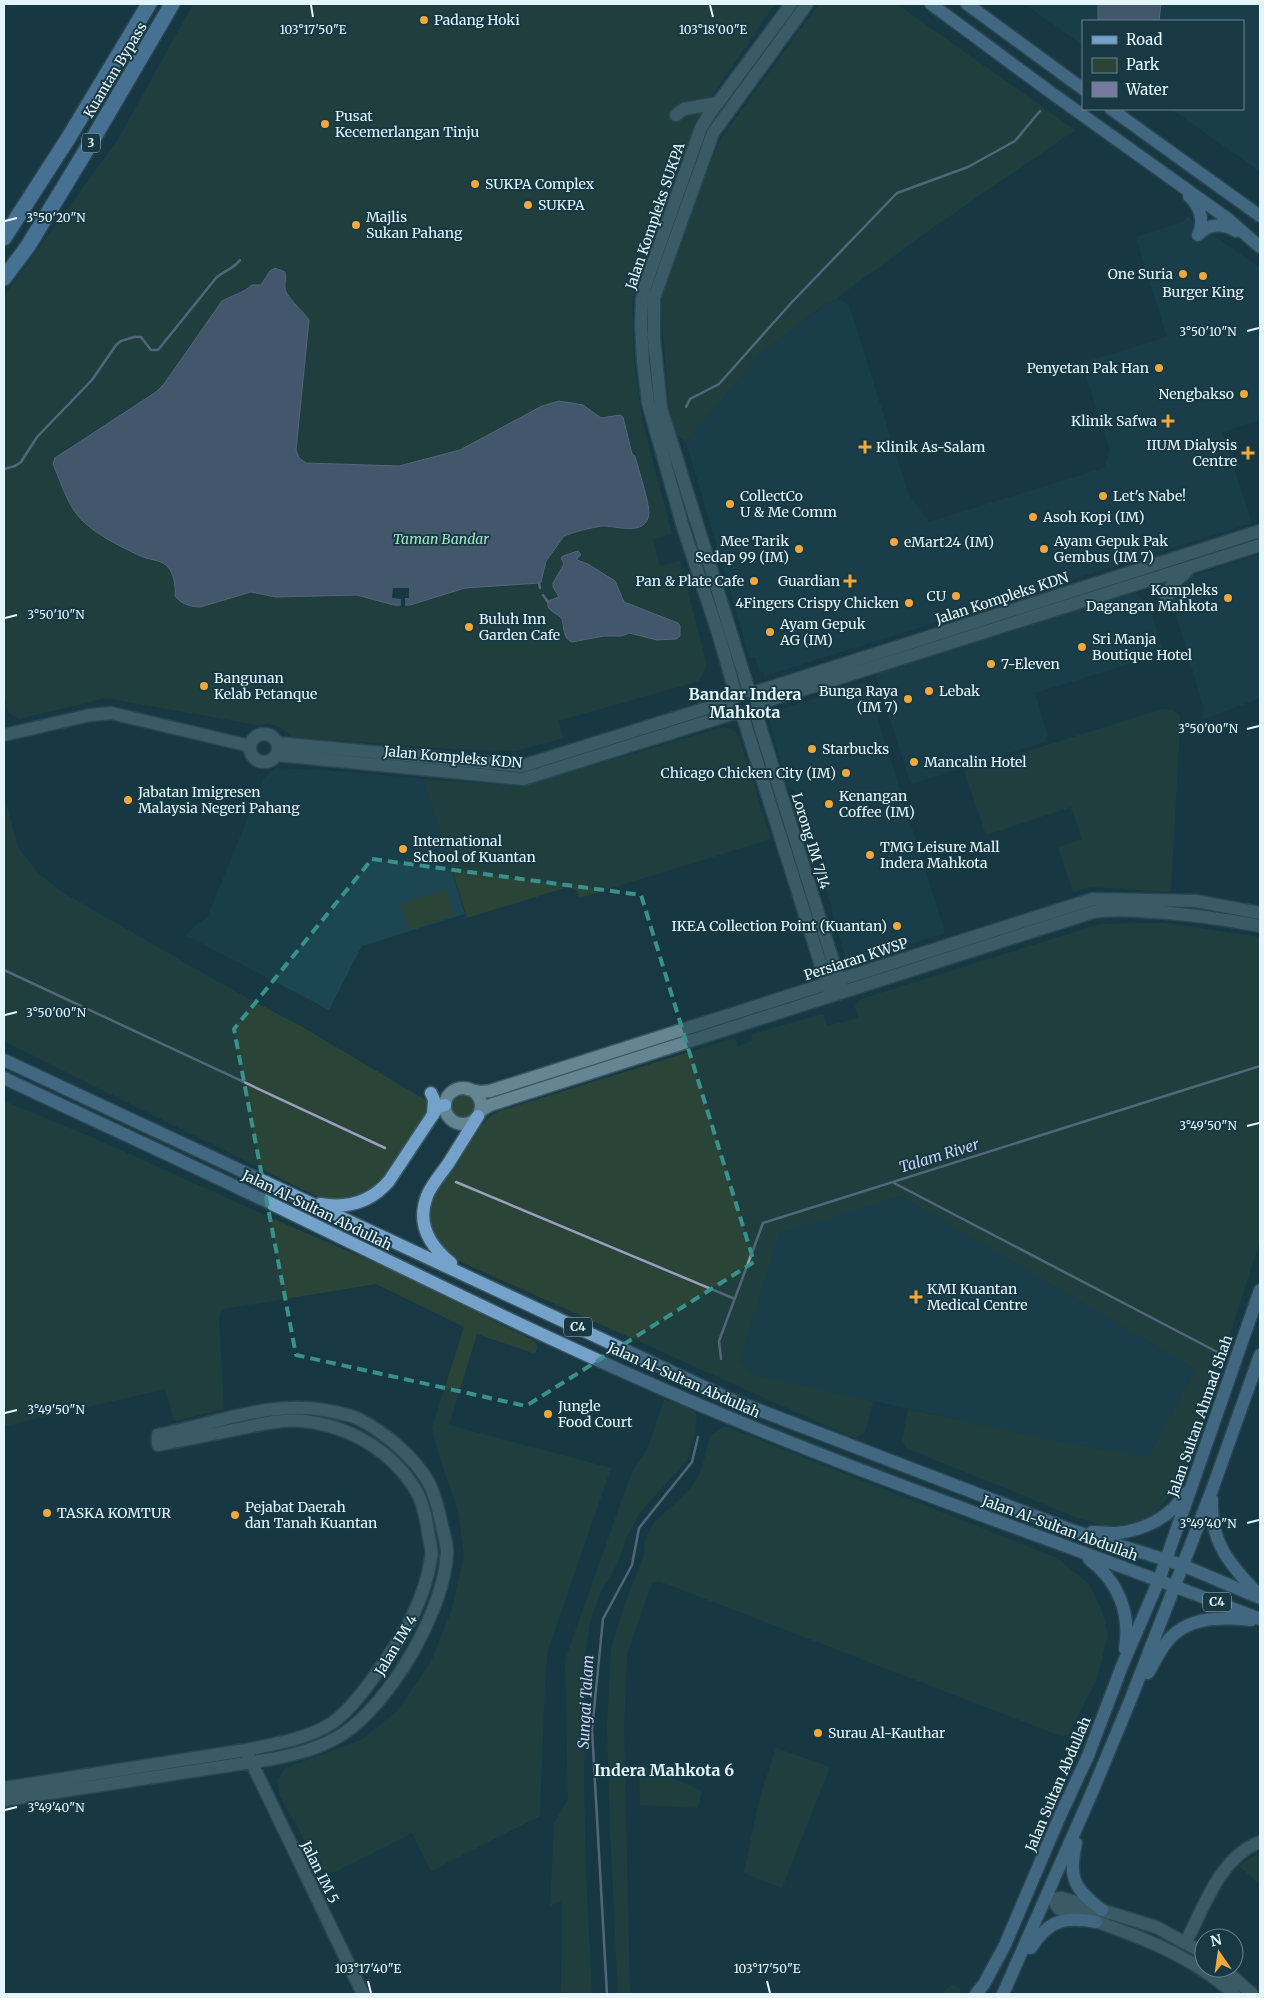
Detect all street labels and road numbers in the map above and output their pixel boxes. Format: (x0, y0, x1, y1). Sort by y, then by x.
street label: Kuantan Bypass (79, 19, 151, 121)
road number: 3 (82, 134, 100, 152)
street label: Jalan Kompleks SUKPA (621, 140, 689, 293)
street label: Jalan Kompleks KDN (932, 568, 1071, 628)
street label: Jalan Kompleks KDN (382, 742, 523, 772)
street label: Lorong IM 7/14 (788, 791, 834, 892)
street label: Persiaran KWSP (802, 934, 910, 984)
street label: Jalan Al-Sultan Abdullah (238, 1165, 395, 1254)
road number: C4 (564, 1318, 592, 1336)
street label: Jalan Sultan Ahmad Shah (1163, 1333, 1236, 1500)
street label: Jalan Al-Sultan Abdullah (604, 1338, 763, 1422)
street label: Jalan Al-Sultan Abdullah (979, 1491, 1140, 1565)
road number: C4 (1203, 1592, 1231, 1611)
street label: Jalan IM 4 (370, 1611, 421, 1680)
street label: Jalan Sultan Abdullah (1021, 1714, 1095, 1855)
street label: Jalan IM 5 (297, 1837, 343, 1906)

